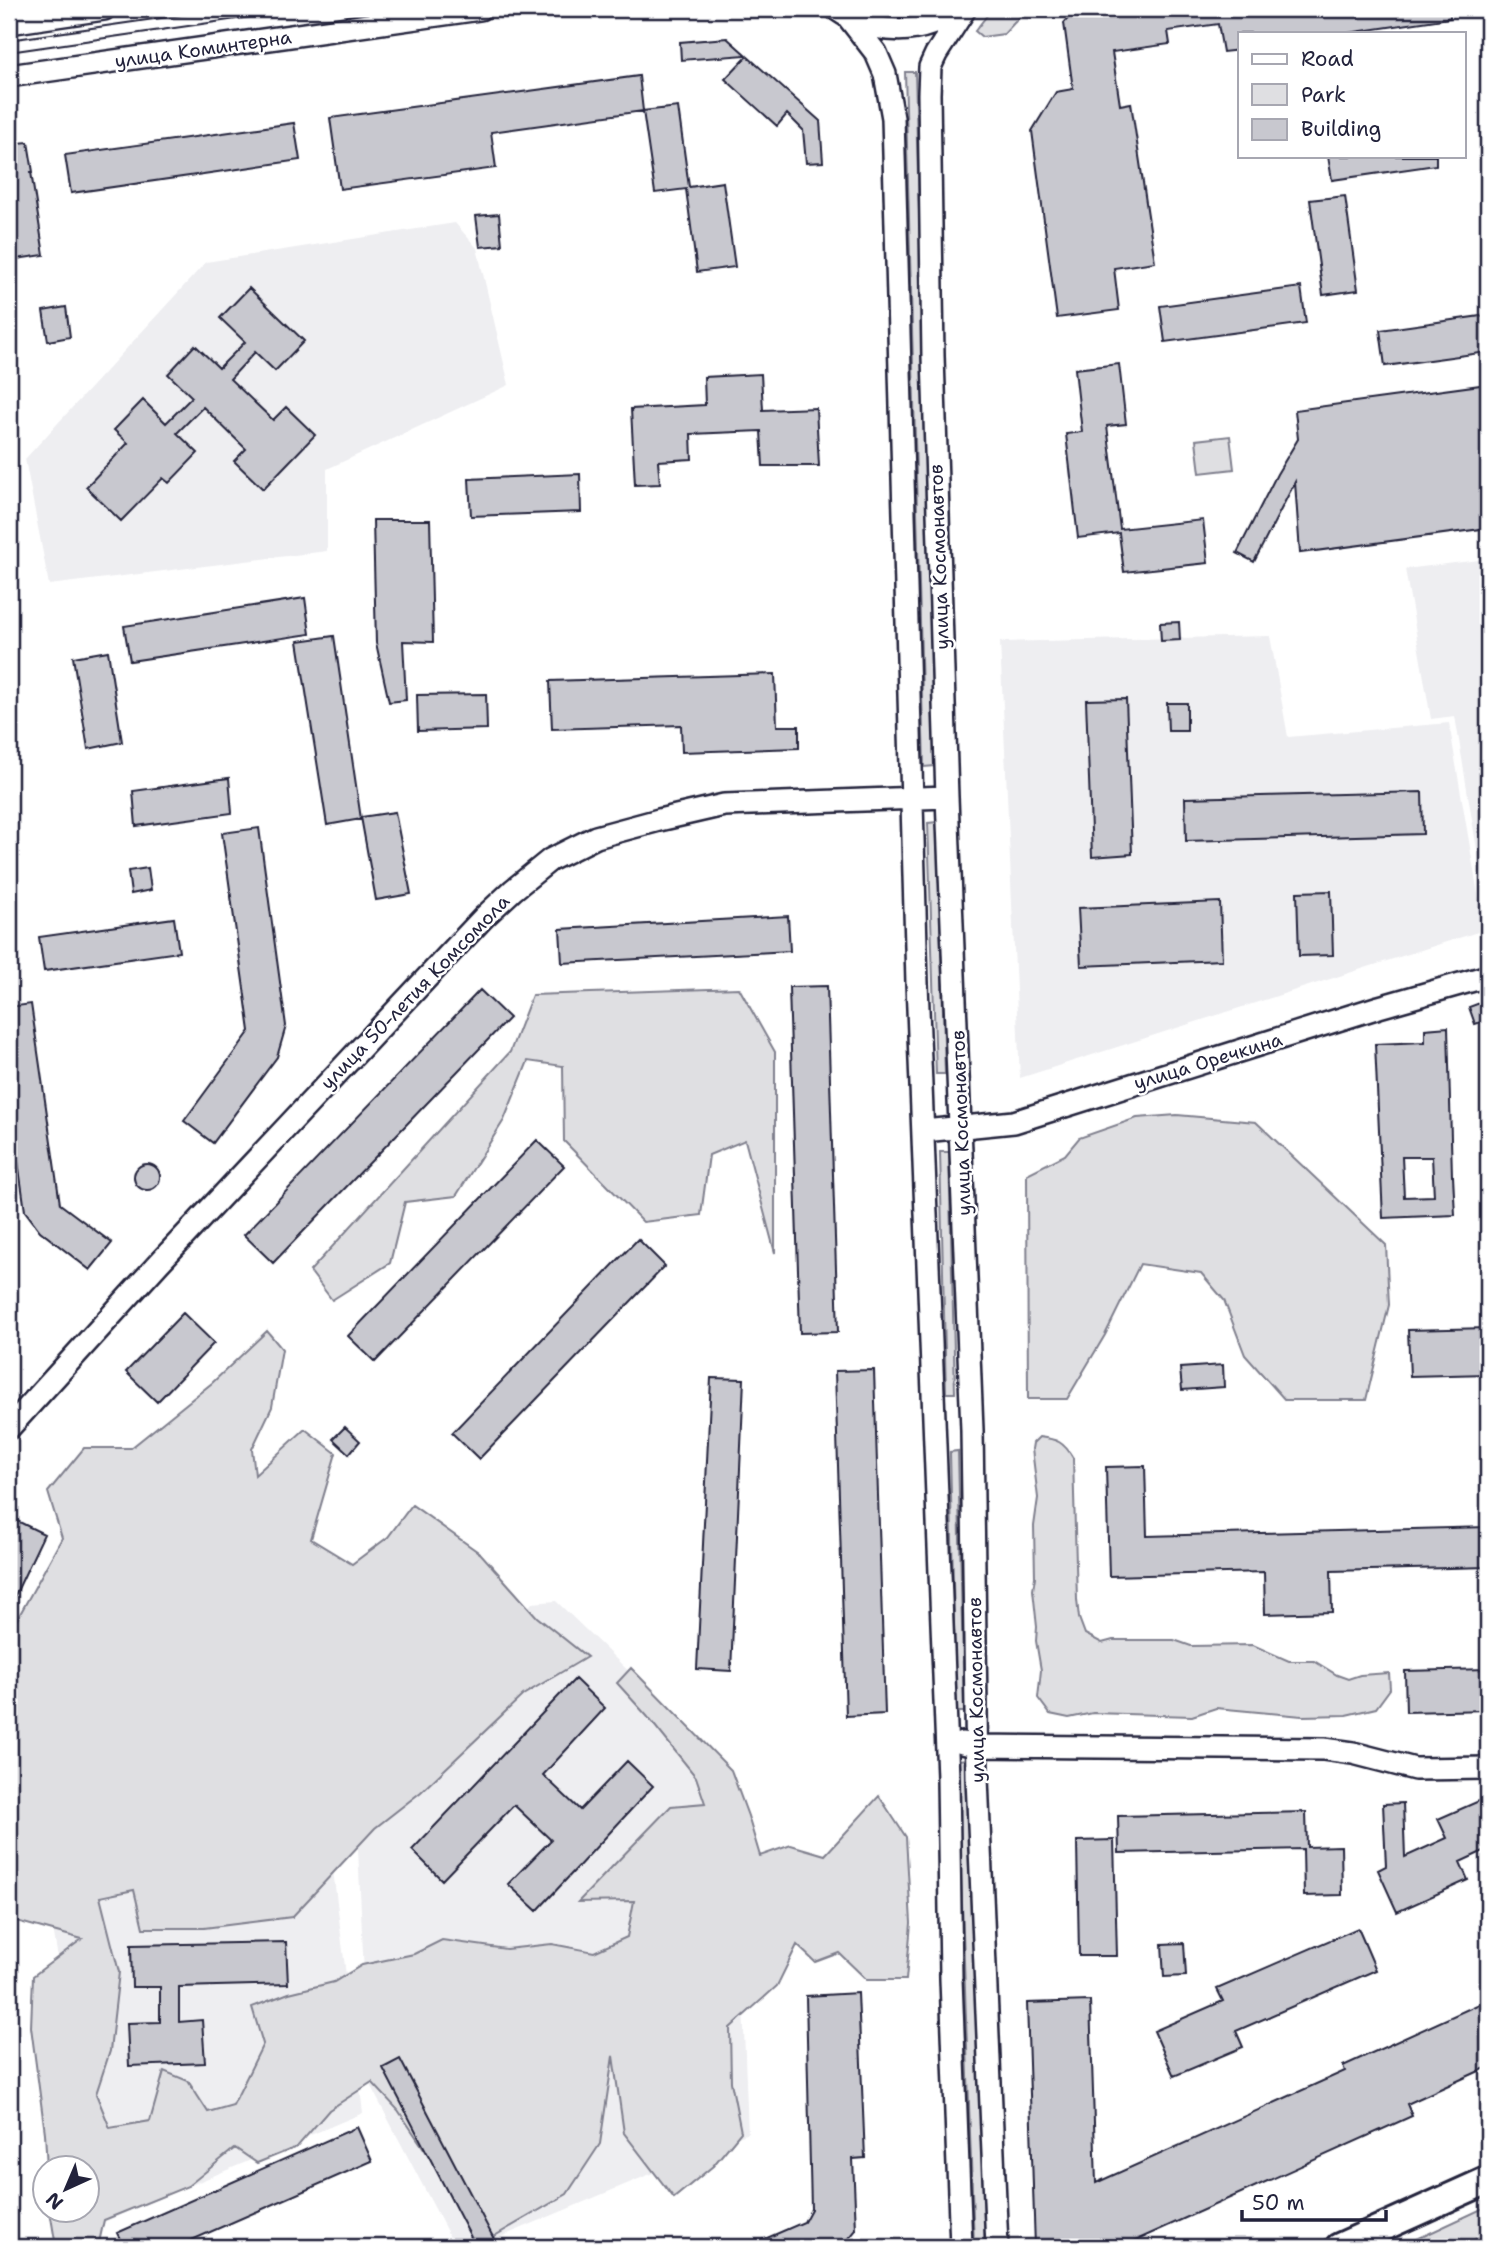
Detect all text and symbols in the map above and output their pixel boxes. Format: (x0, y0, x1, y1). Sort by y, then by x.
street label: улица Коминтерна (113, 24, 293, 74)
legend (1238, 32, 1466, 158)
text: Road (1301, 45, 1354, 73)
text: Park (1301, 81, 1346, 109)
text: Building (1301, 115, 1381, 143)
street label: улица Космонавтов (923, 464, 955, 650)
street label: улица 50-летия Комсомола (315, 889, 515, 1095)
street label: улица Оречкина (1131, 1026, 1285, 1095)
street label: улица Космонавтов (945, 1030, 977, 1216)
street label: улица Космонавтов (962, 1597, 990, 1783)
north arrow (32, 2154, 102, 2224)
scale bar (1242, 2179, 1385, 2223)
text: N (40, 2187, 69, 2215)
text: 50 m (1252, 2189, 1305, 2217)

